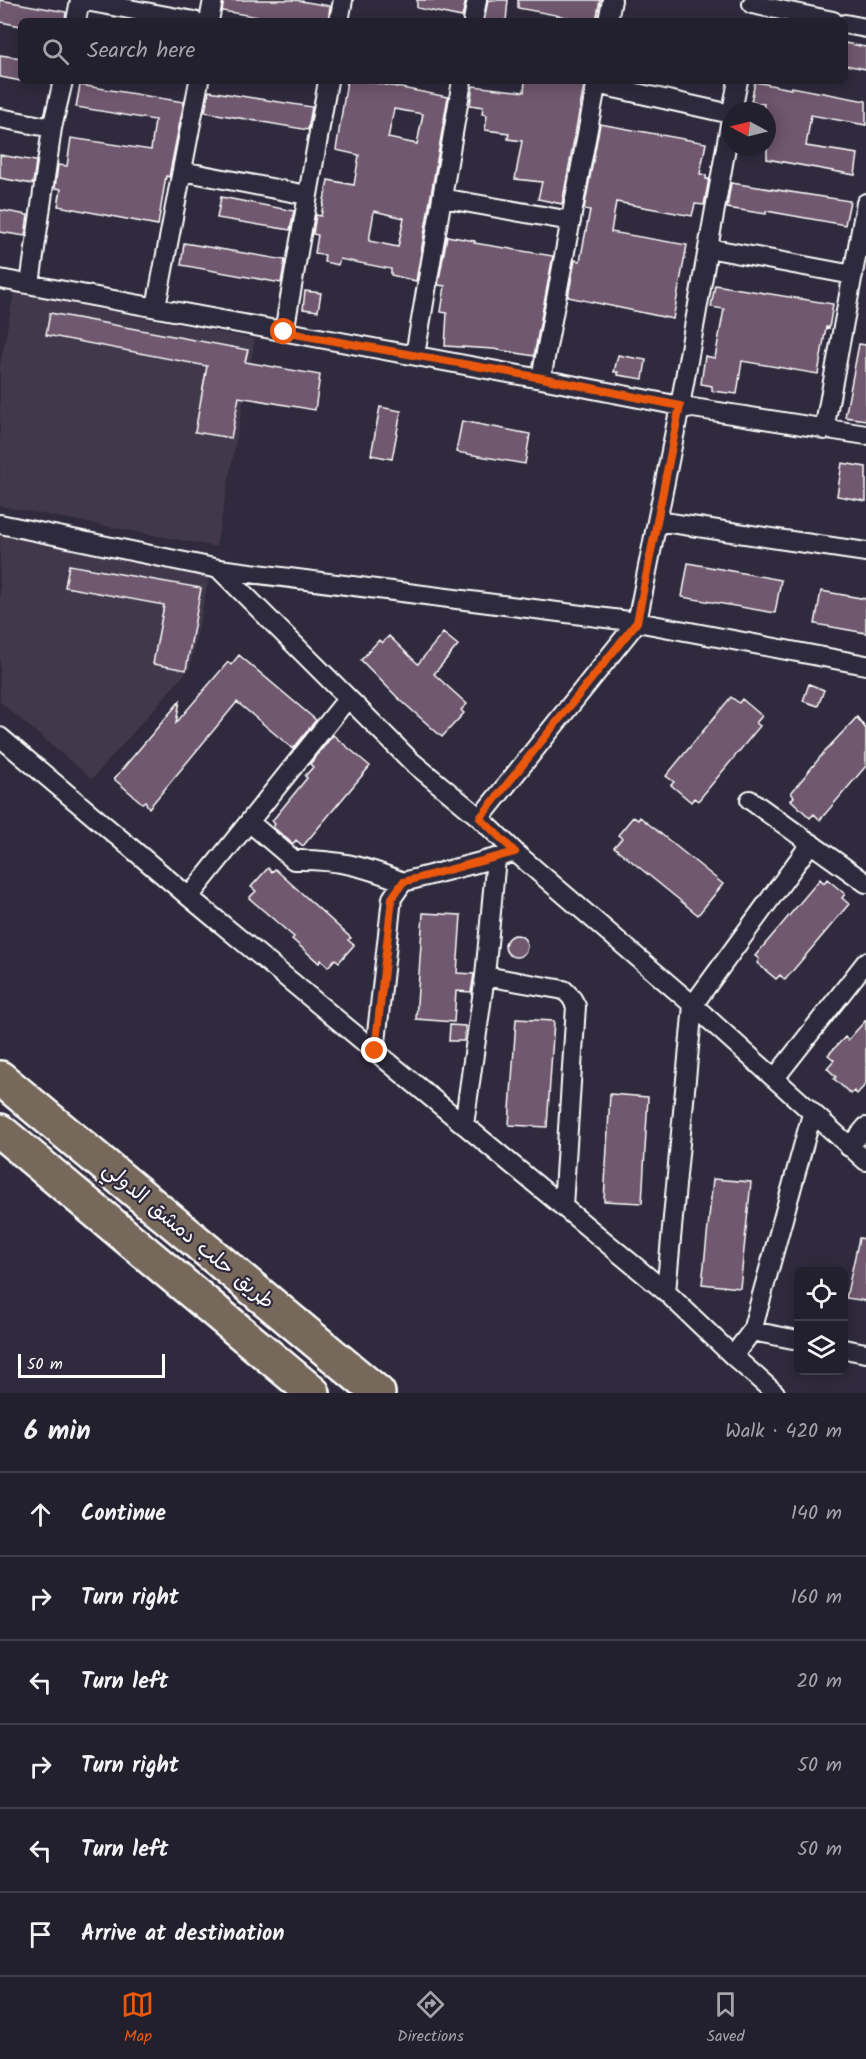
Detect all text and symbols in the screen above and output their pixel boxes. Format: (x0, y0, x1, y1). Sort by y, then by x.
search box (18, 18, 848, 84)
text: Search here (87, 34, 195, 69)
icon: search (39, 35, 72, 68)
north arrow (722, 102, 776, 156)
route start (270, 318, 296, 344)
route end (361, 1037, 387, 1063)
street label: طريق حلب دمشق الدولي (94, 1154, 281, 1319)
map controls (794, 1267, 848, 1375)
button: locate (794, 1267, 848, 1321)
button: layers (794, 1321, 848, 1375)
scale bar (18, 1351, 165, 1378)
text: 50 m (27, 1352, 63, 1377)
text: 6 min (24, 1411, 91, 1453)
text: Walk · 420 m (725, 1416, 842, 1448)
text: Continue (81, 1497, 166, 1532)
icon: ahead (24, 1498, 57, 1531)
text: 140 m (791, 1498, 842, 1530)
text: Turn right (81, 1581, 179, 1616)
icon: right (24, 1582, 57, 1615)
text: 160 m (791, 1582, 842, 1614)
text: Turn left (81, 1665, 168, 1700)
icon: left (24, 1666, 57, 1699)
text: 20 m (796, 1666, 842, 1698)
text: Turn right (81, 1749, 179, 1784)
icon: right (24, 1750, 57, 1783)
text: 50 m (797, 1750, 842, 1782)
text: Turn left (81, 1833, 168, 1868)
icon: left (24, 1834, 57, 1867)
text: 50 m (797, 1834, 842, 1866)
text: Arrive at destination (81, 1917, 284, 1952)
icon: arrive (24, 1918, 57, 1951)
tab: Map (121, 1988, 154, 2049)
tab: Directions (397, 1988, 464, 2049)
tab: Saved (707, 1988, 745, 2049)

